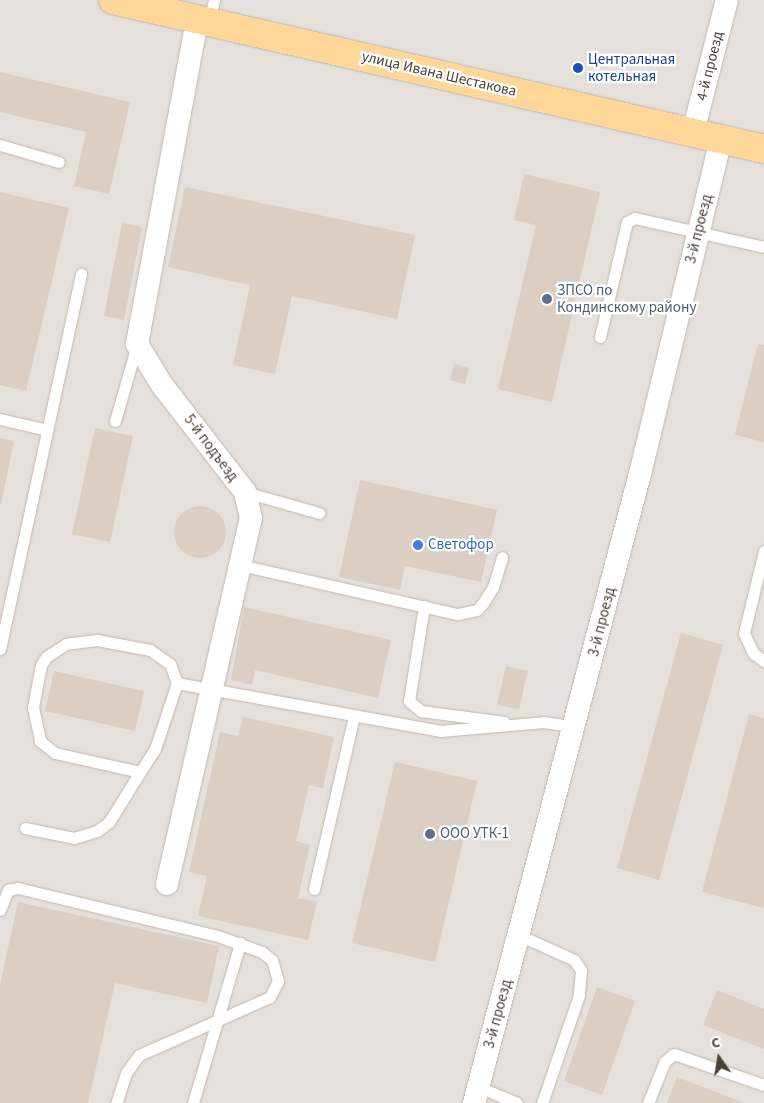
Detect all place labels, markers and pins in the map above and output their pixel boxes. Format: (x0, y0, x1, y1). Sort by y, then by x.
place label: Центральная котельная (588, 50, 675, 85)
marker: Центральная котельная (572, 62, 584, 74)
place label: ЗПСО по Кондинскому району (557, 281, 696, 316)
marker: ЗПСО по Кондинскому району (541, 293, 553, 305)
place label: Светофор (428, 536, 494, 554)
marker: Светофор (412, 539, 424, 551)
place label: ООО УТК-1 (440, 825, 509, 843)
marker: ООО УТК-1 (424, 828, 436, 840)

